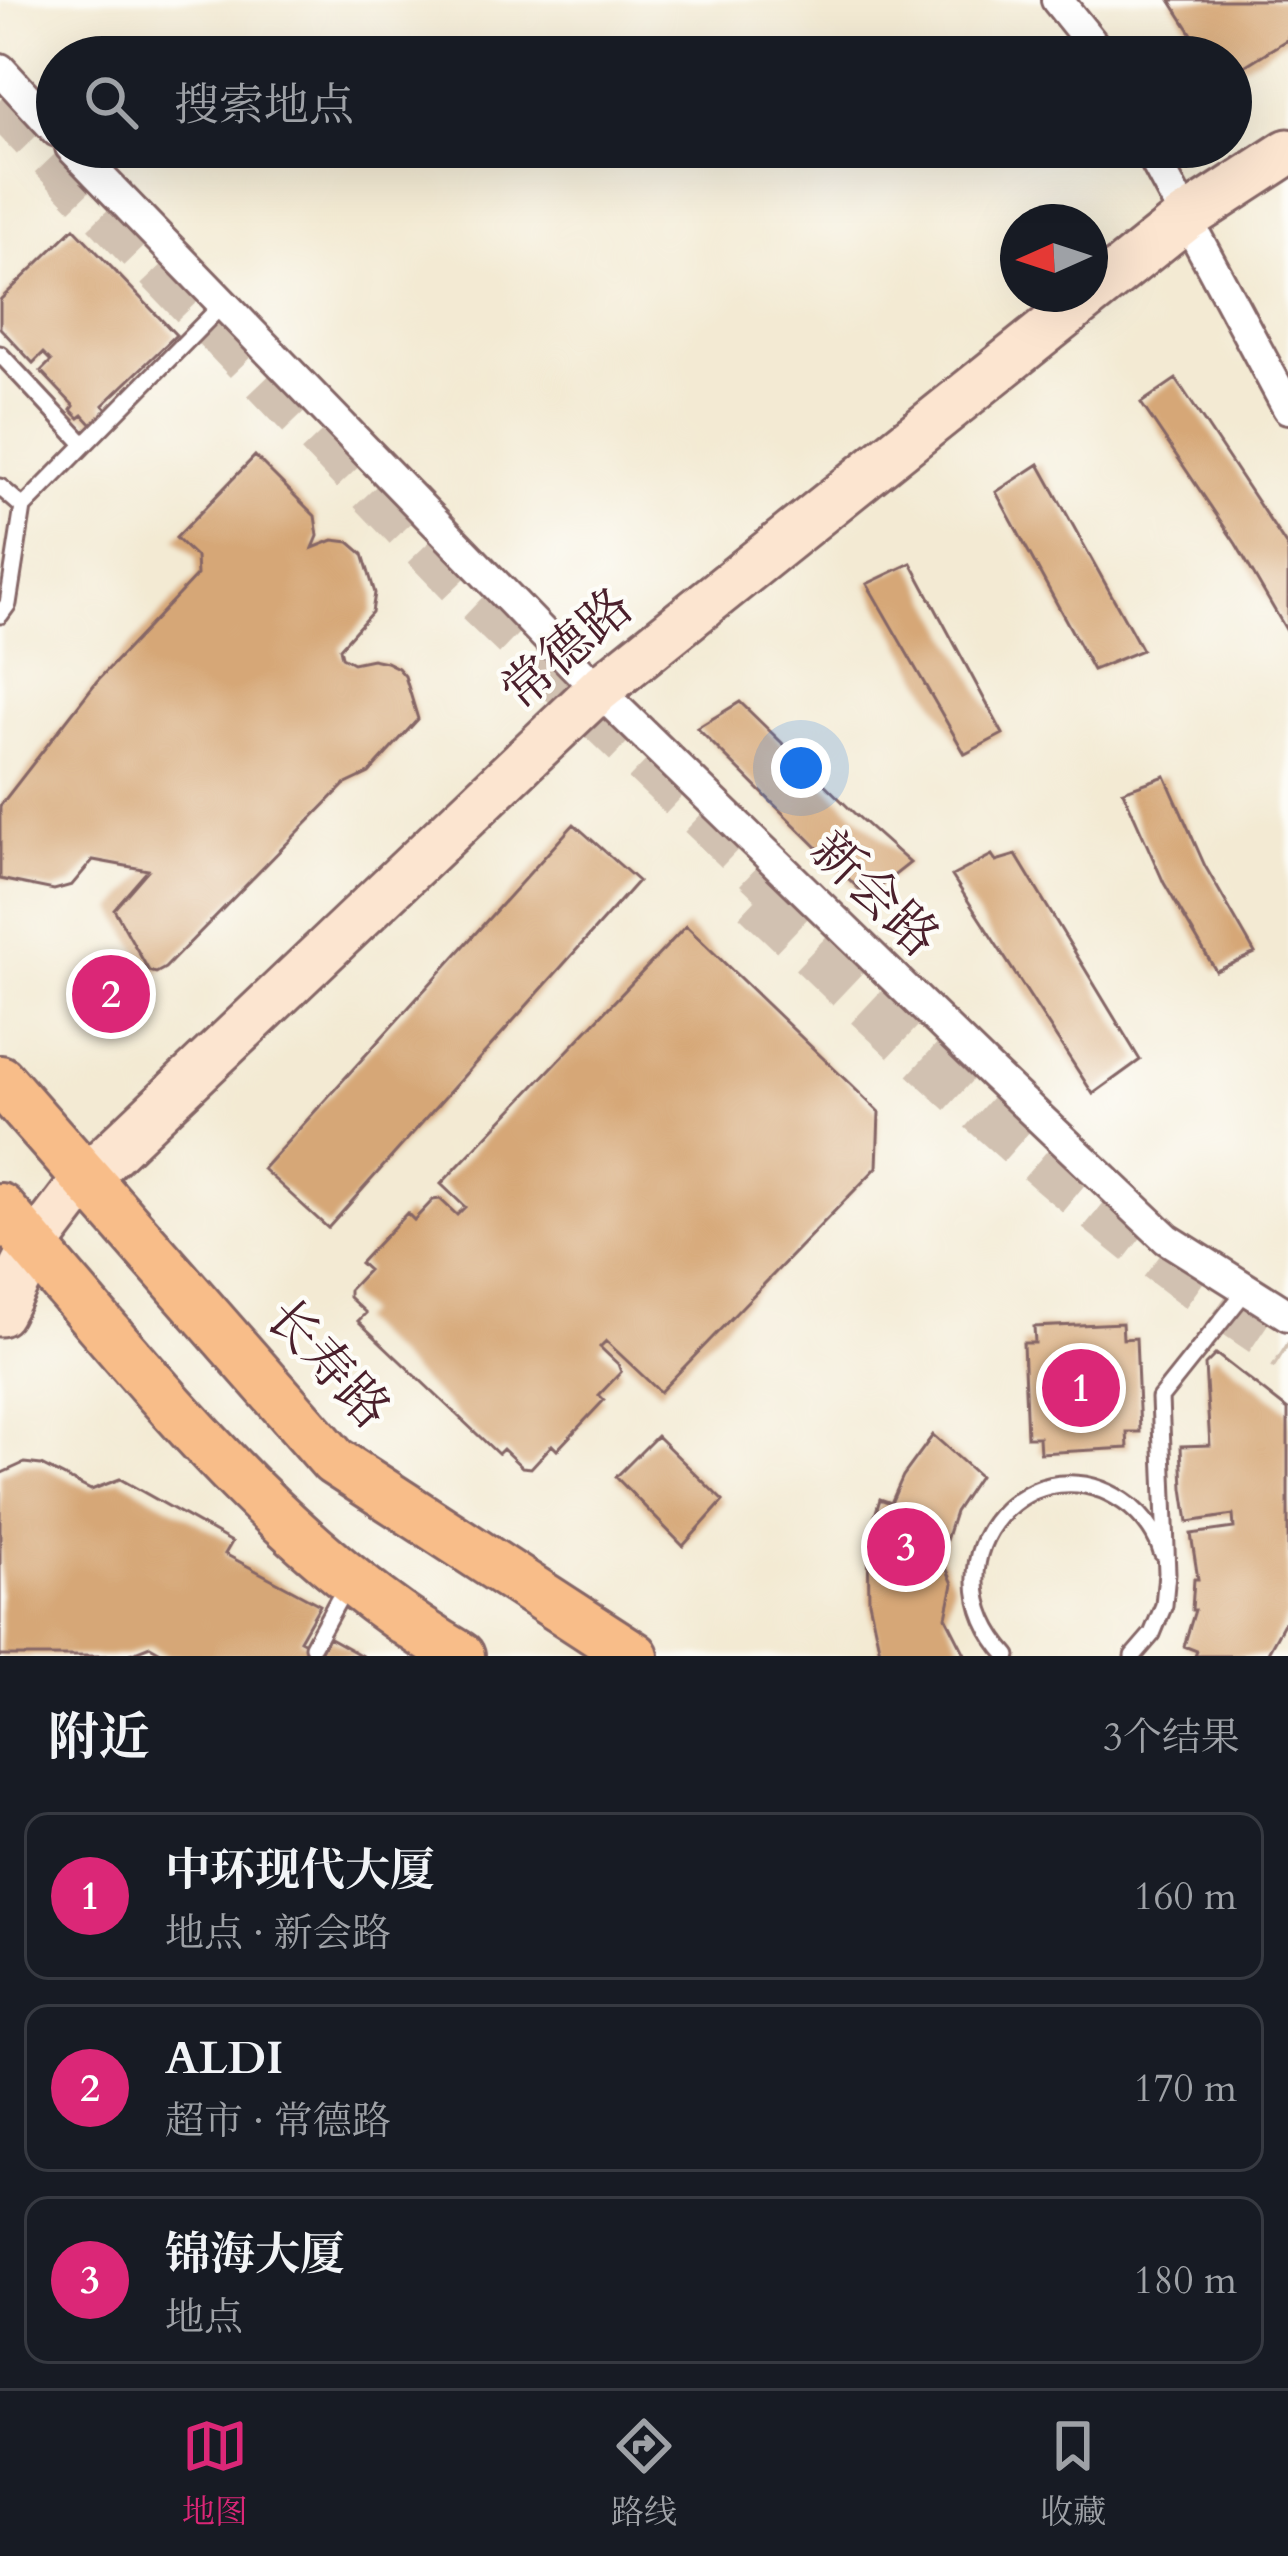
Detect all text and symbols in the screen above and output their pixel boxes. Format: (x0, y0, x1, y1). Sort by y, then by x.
search box (36, 36, 1252, 168)
icon: search (78, 69, 144, 135)
text: 搜索地点 (174, 75, 354, 136)
north arrow (1000, 204, 1108, 312)
street label: 常德路 (487, 573, 648, 726)
your location (771, 738, 831, 798)
street label: 新会路 (795, 816, 954, 973)
pin: 2 (72, 949, 150, 1039)
street label: 长寿路 (250, 1285, 405, 1444)
pin: 1 (1042, 1343, 1120, 1433)
pin: 3 (867, 1502, 945, 1592)
text: 附近 (48, 1703, 150, 1773)
text: 3个结果 (1103, 1711, 1240, 1764)
text: 中环现代大厦 (165, 1840, 435, 1901)
text: 1 (80, 1870, 100, 1923)
text: 160 m (1134, 1870, 1237, 1923)
text: 地点 · 新会路 (165, 1907, 391, 1960)
text: ALDI (165, 2028, 283, 2089)
text: 2 (80, 2062, 100, 2115)
text: 170 m (1134, 2062, 1237, 2115)
text: 超市 · 常德路 (165, 2095, 391, 2148)
text: 锦海大厦 (165, 2224, 345, 2285)
text: 3 (80, 2254, 100, 2307)
text: 180 m (1134, 2254, 1237, 2307)
text: 地点 (165, 2291, 243, 2344)
tab: 地图 (182, 2413, 248, 2535)
tab: 路线 (611, 2413, 677, 2535)
tab: 收藏 (1040, 2413, 1106, 2535)

